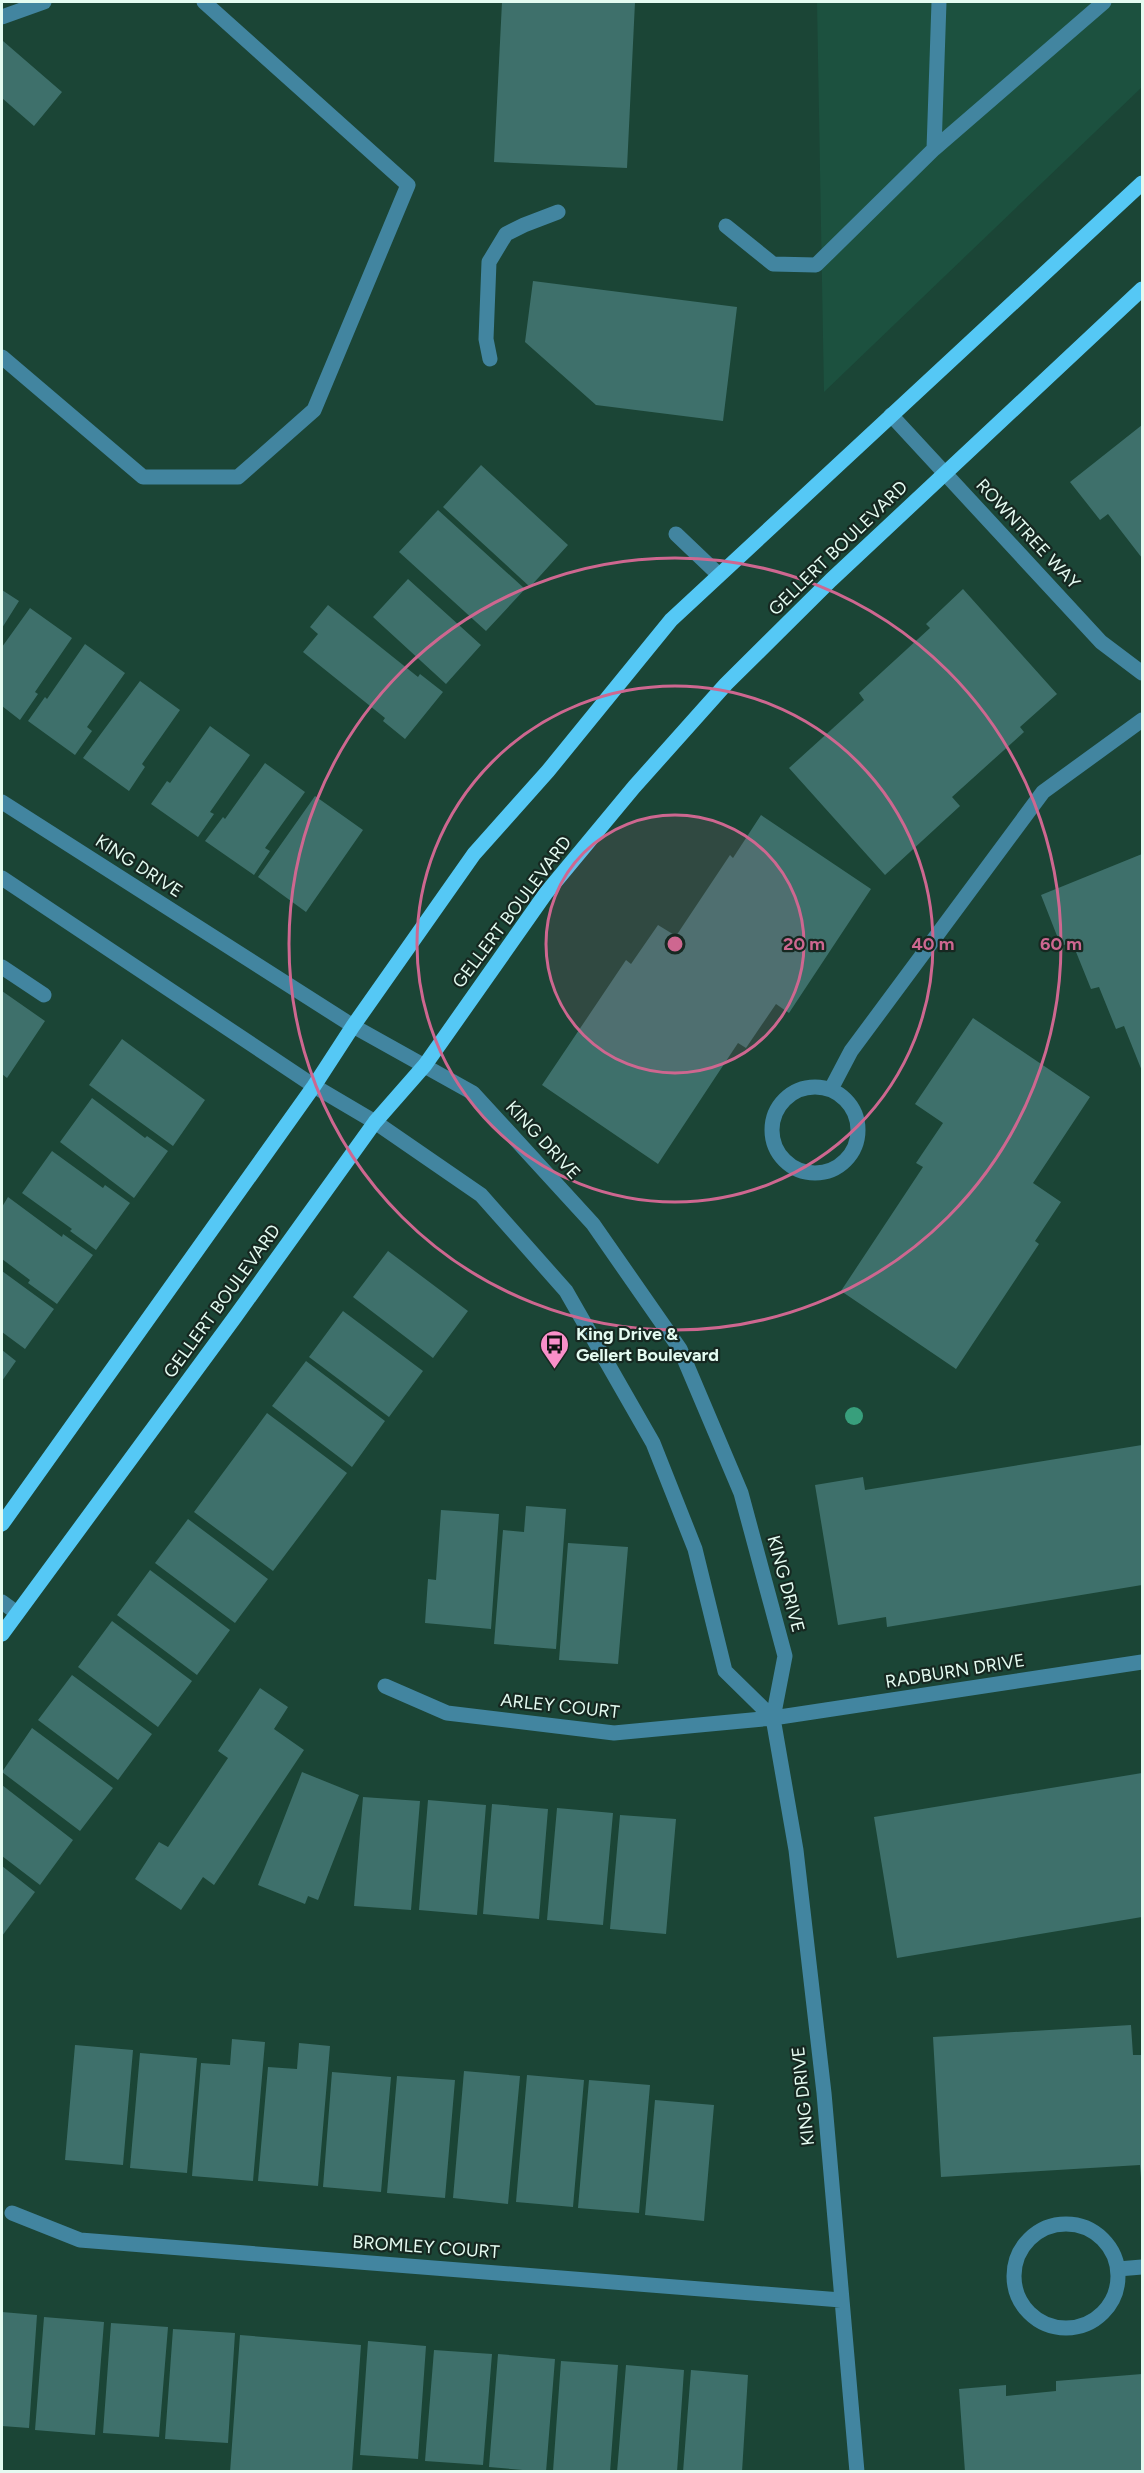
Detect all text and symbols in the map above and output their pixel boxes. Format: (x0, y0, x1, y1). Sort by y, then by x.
street label: ROWNTREE WAY (971, 474, 1085, 594)
street label: GELLERT BOULEVARD (764, 476, 912, 620)
street label: KING DRIVE (91, 830, 187, 902)
street label: GELLERT BOULEVARD (448, 832, 576, 992)
text: 20 m (783, 933, 825, 955)
text: 40 m (911, 933, 955, 955)
text: 60 m (1040, 933, 1082, 955)
centre of rings (665, 934, 685, 954)
street label: KING DRIVE (501, 1096, 585, 1184)
street label: GELLERT BOULEVARD (159, 1220, 285, 1382)
place label: King Drive & Gellert Boulevard (576, 1323, 719, 1366)
bus stop icon: King Drive & Gellert Boulevard (539, 1328, 571, 1370)
street label: KING DRIVE (762, 1533, 810, 1635)
street label: RADBURN DRIVE (884, 1649, 1026, 1693)
street label: ARLEY COURT (499, 1689, 621, 1723)
street label: KING DRIVE (787, 2045, 819, 2147)
street label: BROMLEY COURT (352, 2231, 500, 2263)

